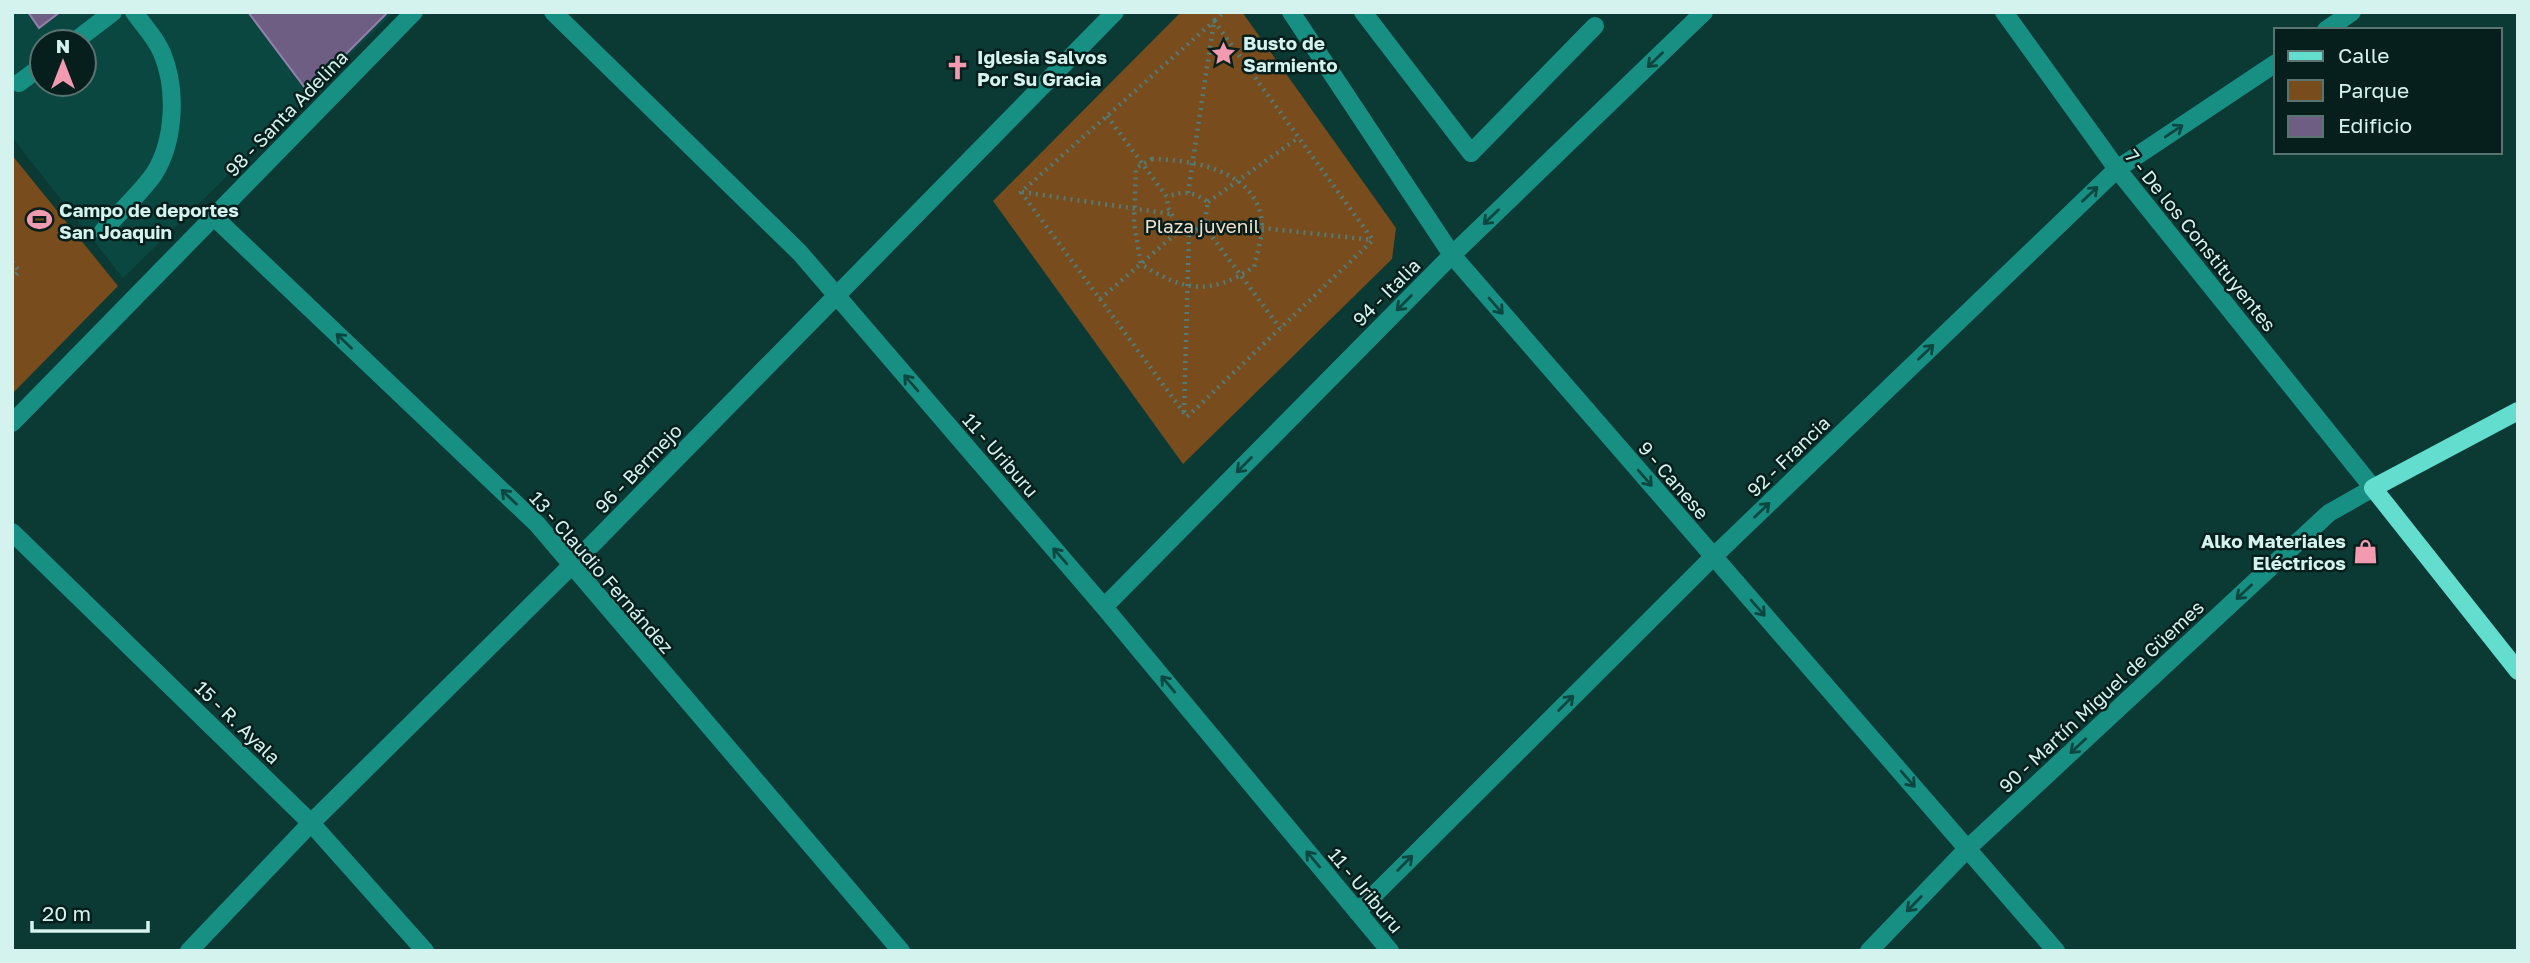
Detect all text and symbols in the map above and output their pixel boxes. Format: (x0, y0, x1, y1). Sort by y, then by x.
north arrow (28, 28, 98, 98)
legend (2274, 28, 2502, 154)
place label: Busto de Sarmiento (1243, 31, 1338, 76)
text: N (56, 34, 70, 57)
place icon: Busto de Sarmiento (1209, 39, 1237, 67)
text: Calle (2338, 42, 2390, 68)
street label: 98 - Santa Adelina (220, 45, 352, 181)
place label: Iglesia Salvos Por Su Gracia (977, 45, 1107, 90)
one-way arrow (1647, 51, 1664, 68)
church icon: Iglesia Salvos Por Su Gracia (943, 53, 971, 81)
text: Parque (2338, 77, 2409, 103)
text: Edificio (2338, 112, 2412, 138)
one-way arrow (2164, 124, 2183, 138)
street label: 7 - De los Constituyentes (2121, 144, 2281, 336)
one-way arrow (2082, 186, 2099, 203)
place label: Campo de deportes San Joaquin (59, 198, 239, 243)
sports icon: Campo de deportes San Joaquin (25, 206, 53, 234)
one-way arrow (1483, 209, 1500, 226)
park label: Plaza juvenil (1144, 214, 1260, 237)
street label: 94 - Italia (1347, 253, 1425, 331)
one-way arrow (1395, 294, 1412, 311)
one-way arrow (1488, 297, 1504, 315)
one-way arrow (336, 332, 353, 349)
one-way arrow (1917, 344, 1935, 361)
one-way arrow (903, 375, 919, 393)
street label: 11 - Uriburu (958, 408, 1044, 502)
street label: 92 - Francia (1742, 411, 1834, 501)
street label: 96 - Bermejo (590, 419, 686, 517)
street label: 9 - Canese (1634, 436, 1714, 524)
one-way arrow (1236, 456, 1253, 473)
one-way arrow (1637, 469, 1653, 487)
street label: 13 - Claudio Fernández (525, 486, 679, 658)
one-way arrow (501, 489, 518, 506)
one-way arrow (1753, 501, 1770, 518)
place label: Alko Materiales Eléctricos (2201, 529, 2346, 574)
shop icon: Alko Materiales Eléctricos (2352, 537, 2380, 565)
one-way arrow (1052, 547, 1068, 565)
one-way arrow (2236, 583, 2253, 600)
street label: 90 - Martín Miguel de Güemes (1994, 595, 2208, 797)
one-way arrow (1750, 599, 1766, 617)
one-way arrow (1160, 675, 1176, 693)
street label: 15 - R. Ayala (191, 676, 285, 768)
one-way arrow (1558, 695, 1575, 712)
one-way arrow (2070, 738, 2087, 755)
one-way arrow (1900, 770, 1916, 788)
street label: 11 - Uriburu (1324, 843, 1408, 937)
one-way arrow (1305, 850, 1321, 868)
one-way arrow (1396, 855, 1413, 872)
scale bar (32, 890, 147, 934)
one-way arrow (1905, 895, 1922, 912)
text: 20 m (42, 900, 91, 926)

